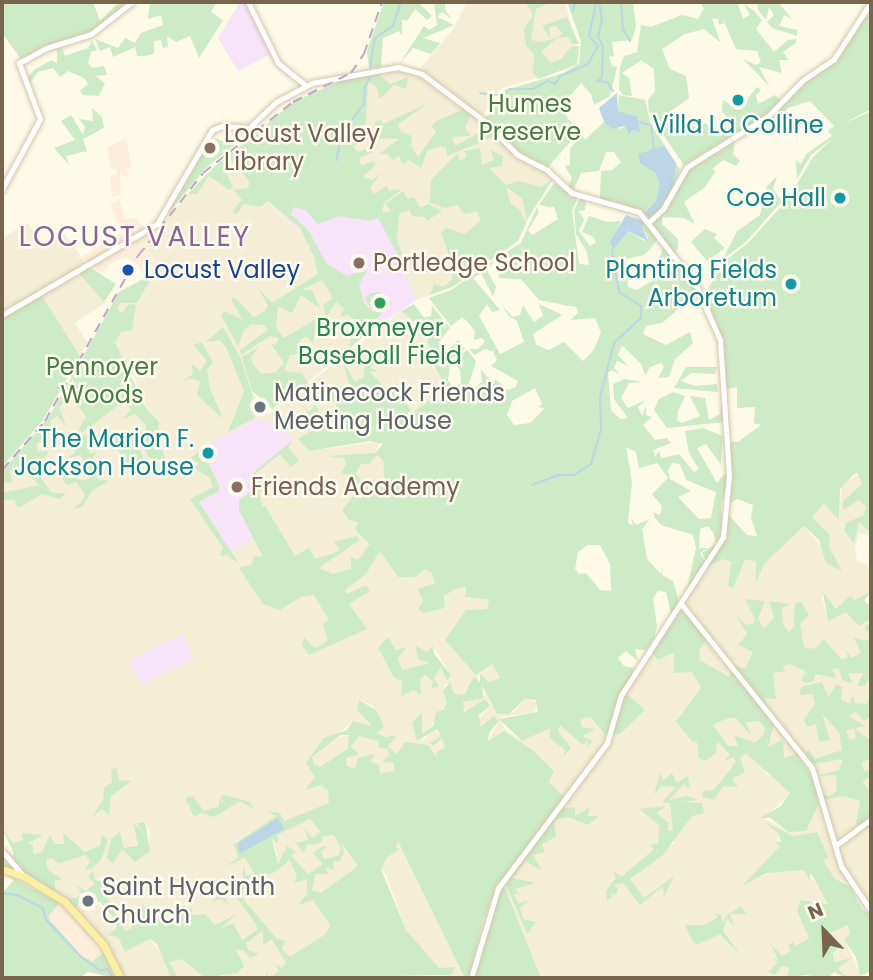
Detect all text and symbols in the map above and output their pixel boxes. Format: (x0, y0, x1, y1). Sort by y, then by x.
park label: Humes Preserve (479, 90, 581, 146)
marker: Villa La Colline (730, 92, 746, 108)
place label: Villa La Colline (652, 111, 824, 139)
place label: Locust Valley Library (224, 120, 380, 176)
marker: Locust Valley Library (202, 140, 218, 156)
place label: Coe Hall (726, 184, 826, 212)
marker: Coe Hall (832, 190, 848, 206)
district label: LOCUST VALLEY (20, 220, 250, 254)
place label: Portledge School (373, 249, 575, 277)
marker: Portledge School (351, 255, 367, 271)
place label: Locust Valley (144, 256, 300, 284)
place label: Planting Fields Arboretum (605, 256, 777, 312)
marker: Locust Valley (118, 260, 138, 280)
marker: Planting Fields Arboretum (783, 276, 799, 292)
marker: Broxmeyer Baseball Field (372, 295, 388, 311)
place label: Broxmeyer Baseball Field (298, 314, 462, 370)
park label: Pennoyer Woods (46, 353, 158, 409)
place label: Matinecock Friends Meeting House (274, 379, 505, 435)
marker: Matinecock Friends Meeting House (252, 399, 268, 415)
place label: The Marion F. Jackson House (14, 425, 194, 481)
marker: The Marion F. Jackson House (200, 445, 216, 461)
place label: Friends Academy (251, 473, 460, 501)
marker: Friends Academy (229, 479, 245, 495)
place label: Saint Hyacinth Church (102, 873, 275, 929)
marker: Saint Hyacinth Church (80, 893, 96, 909)
north arrow (789, 896, 859, 966)
text: N (804, 896, 827, 926)

